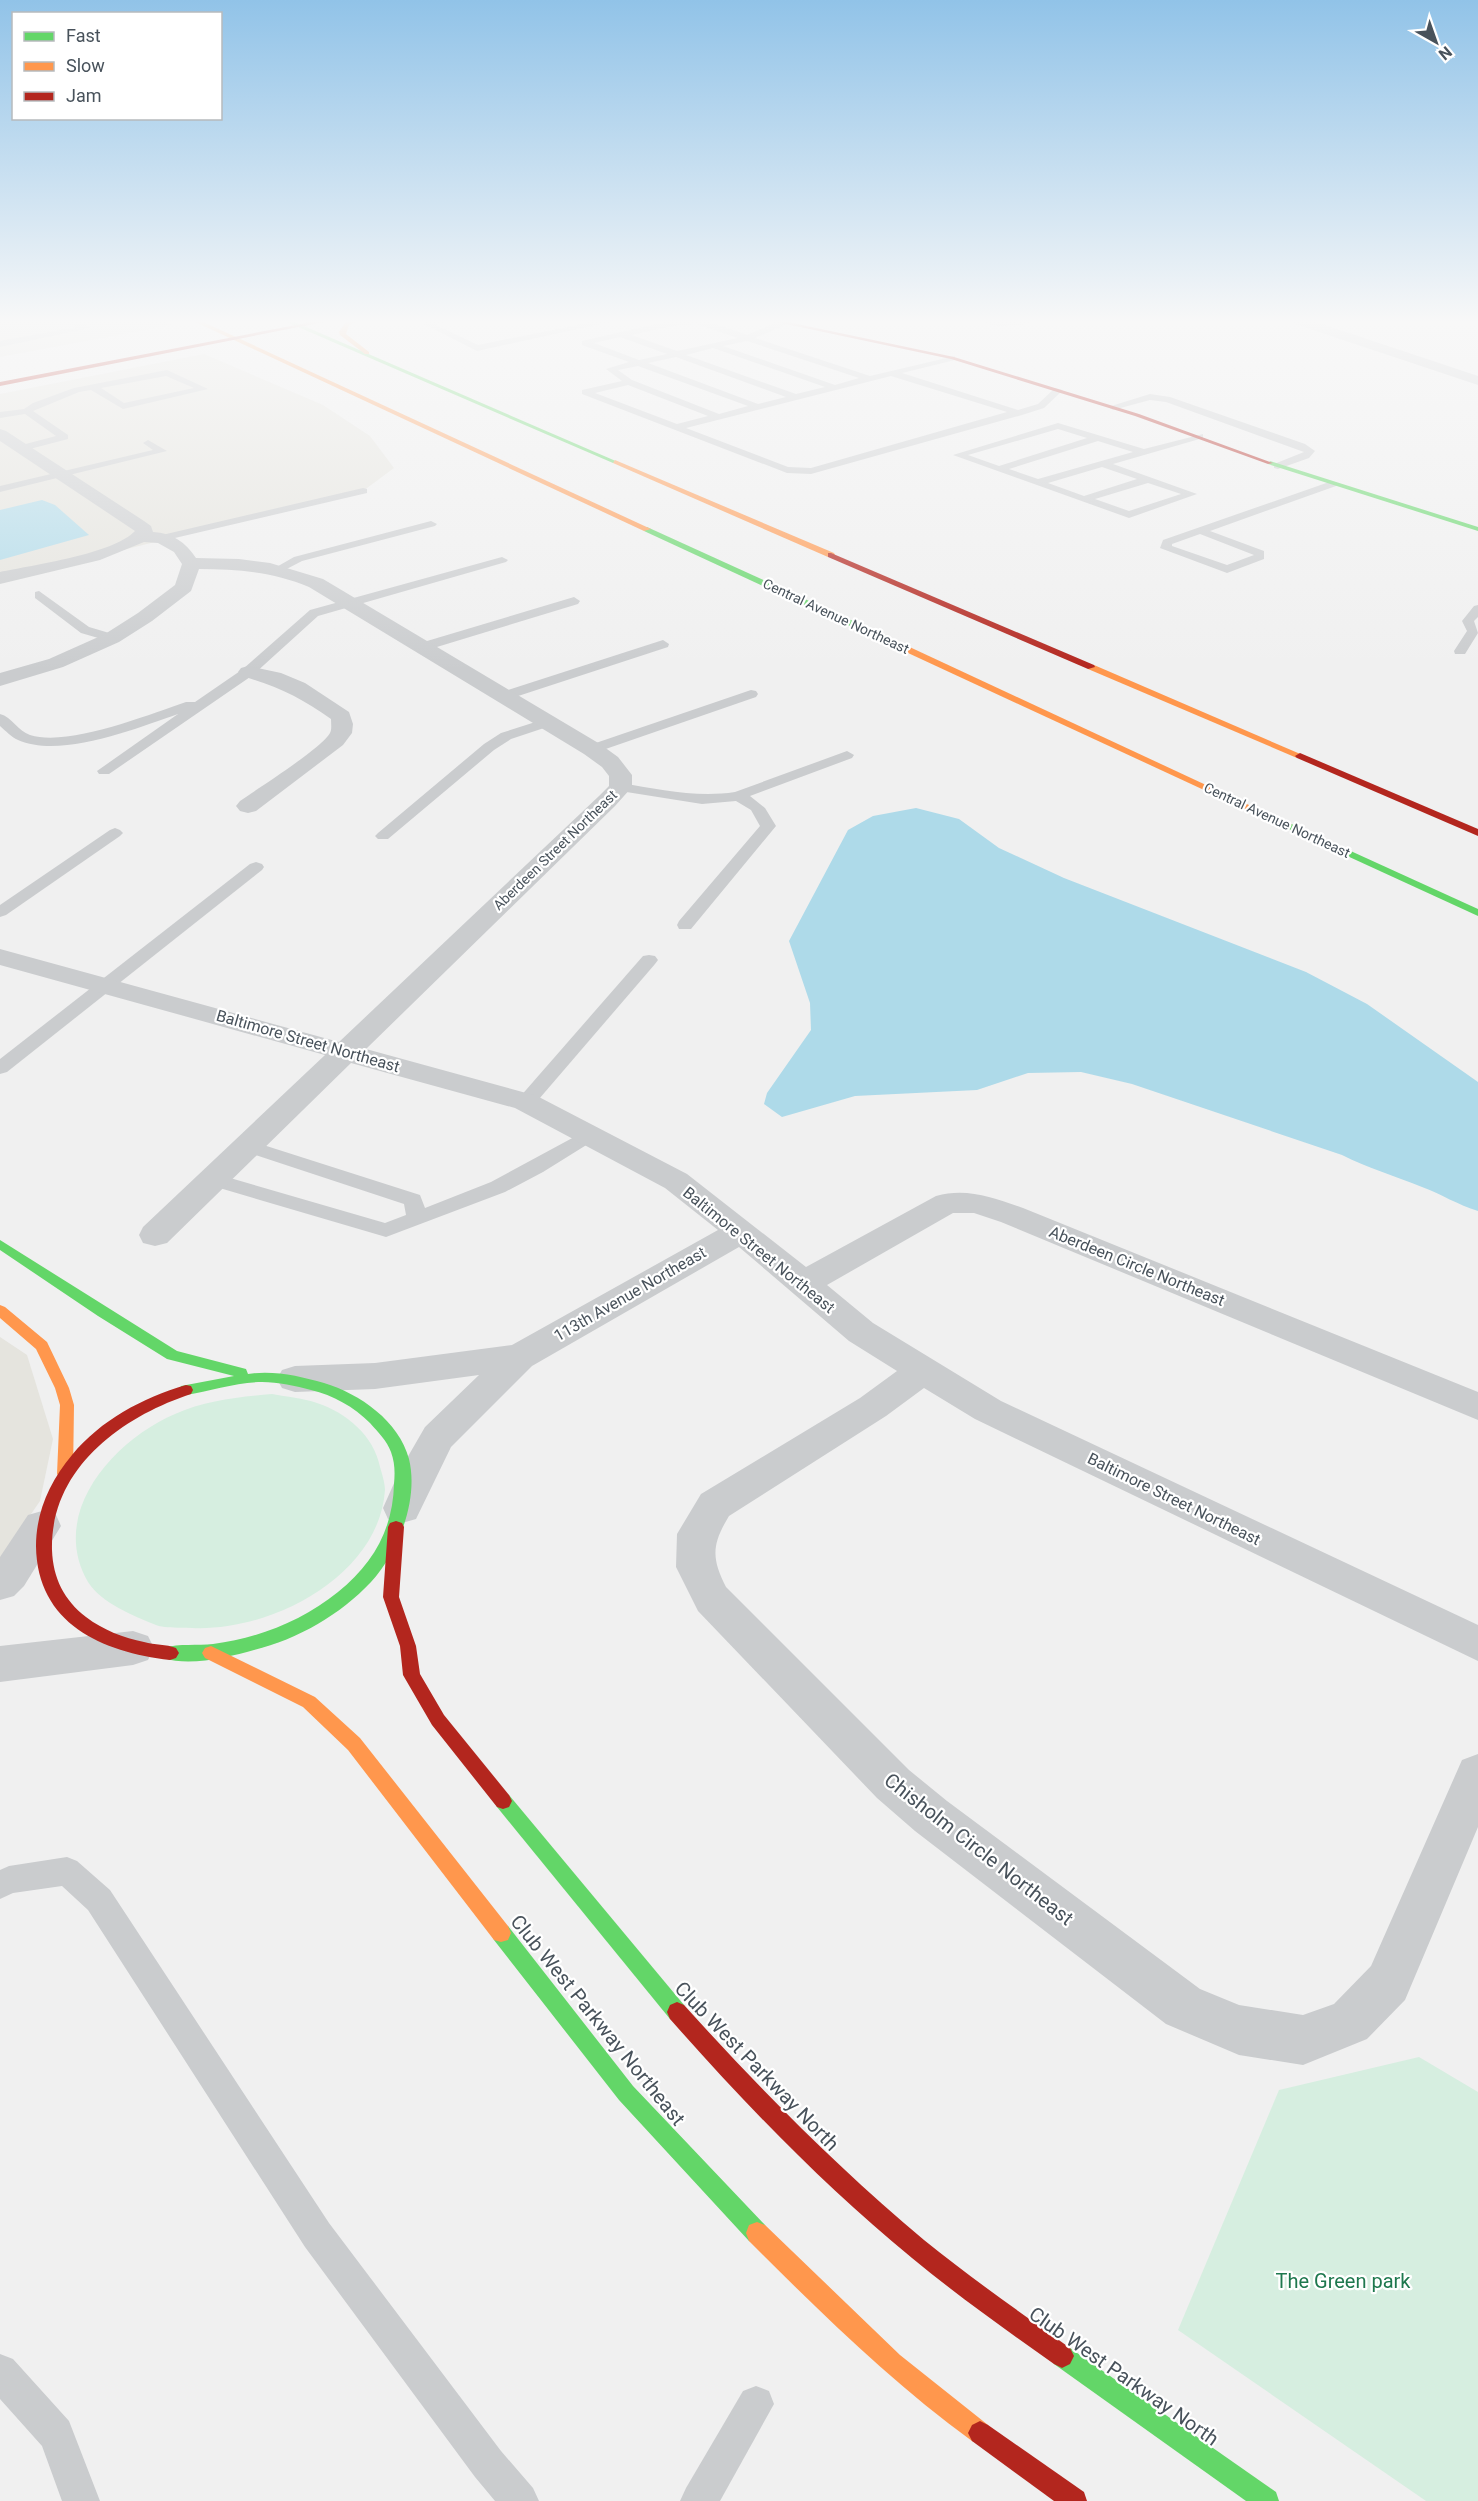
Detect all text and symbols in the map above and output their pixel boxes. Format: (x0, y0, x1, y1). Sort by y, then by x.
legend (12, 12, 222, 120)
north arrow (1406, 12, 1466, 72)
text: Fast (66, 25, 101, 46)
text: N (1435, 42, 1456, 64)
text: Slow (66, 55, 105, 76)
text: Jam (66, 85, 102, 106)
street label: Central Avenue Northeast (760, 575, 912, 657)
street label: Central Avenue Northeast (1201, 779, 1353, 861)
street label: Aberdeen Street Northeast (490, 786, 620, 913)
street label: Baltimore Street Northeast (214, 1006, 402, 1076)
street label: Baltimore Street Northeast (679, 1183, 839, 1317)
street label: Aberdeen Circle Northeast (1047, 1222, 1227, 1310)
street label: 113th Avenue Northeast (551, 1243, 709, 1345)
street label: Baltimore Street Northeast (1085, 1449, 1263, 1549)
street label: Chisholm Circle Northeast (880, 1768, 1078, 1930)
street label: Club West Parkway Northeast (506, 1910, 690, 2130)
street label: Club West Parkway North (670, 1976, 844, 2156)
park label: The Green park (1276, 2269, 1411, 2293)
street label: Club West Parkway North (1025, 2301, 1223, 2451)

